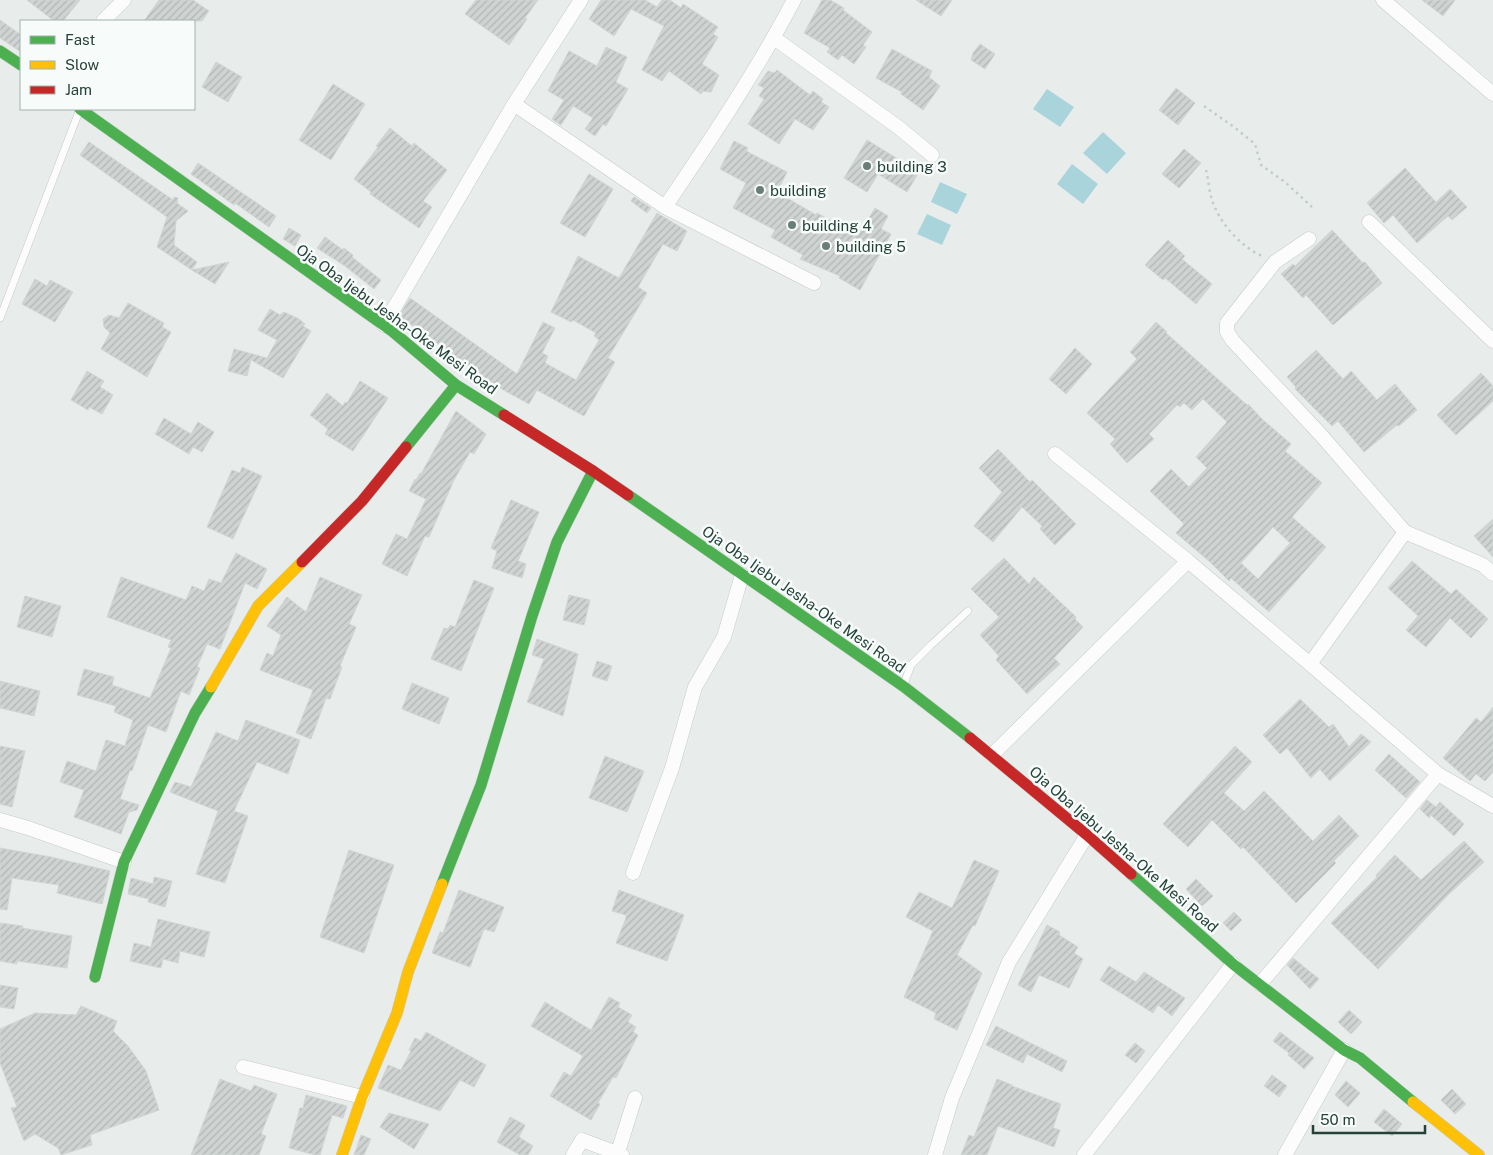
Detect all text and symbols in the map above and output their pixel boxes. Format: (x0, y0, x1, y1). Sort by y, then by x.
legend (20, 20, 195, 110)
text: Fast (65, 31, 95, 48)
text: Slow (65, 56, 100, 73)
text: Jam (65, 81, 92, 98)
place label: building 3 (877, 158, 947, 175)
marker: building 3 (861, 160, 873, 172)
place label: building (770, 182, 827, 199)
marker: building (754, 184, 766, 196)
place label: building 4 (802, 217, 872, 234)
marker: building 4 (786, 219, 798, 231)
place label: building 5 (836, 238, 906, 255)
street label: Oja Oba Ijebu Jesha-Oke Mesi Road (293, 240, 501, 398)
marker: building 5 (820, 240, 832, 252)
street label: Oja Oba Ijebu Jesha-Oke Mesi Road (699, 522, 909, 676)
street label: Oja Oba Ijebu Jesha-Oke Mesi Road (1026, 763, 1222, 935)
scale bar (1313, 1102, 1426, 1134)
text: 50 m (1320, 1111, 1355, 1128)

